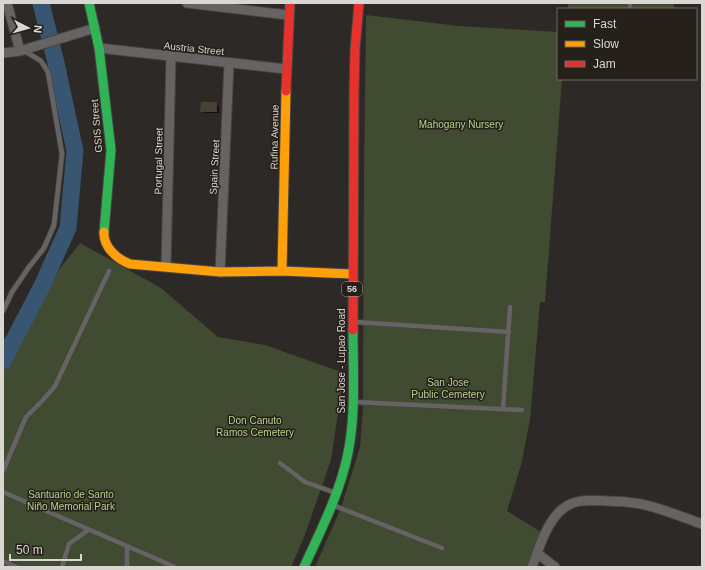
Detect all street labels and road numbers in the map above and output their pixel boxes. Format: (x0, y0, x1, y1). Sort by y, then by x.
street label: Austria Street (163, 40, 225, 57)
street label: GSIS Street (89, 99, 104, 153)
street label: Rufina Avenue (268, 104, 281, 170)
street label: Portugal Street (152, 127, 165, 194)
street label: Spain Street (208, 139, 221, 195)
road number: 56 (342, 282, 362, 296)
street label: San Jose - Lupao Road (336, 308, 347, 414)

